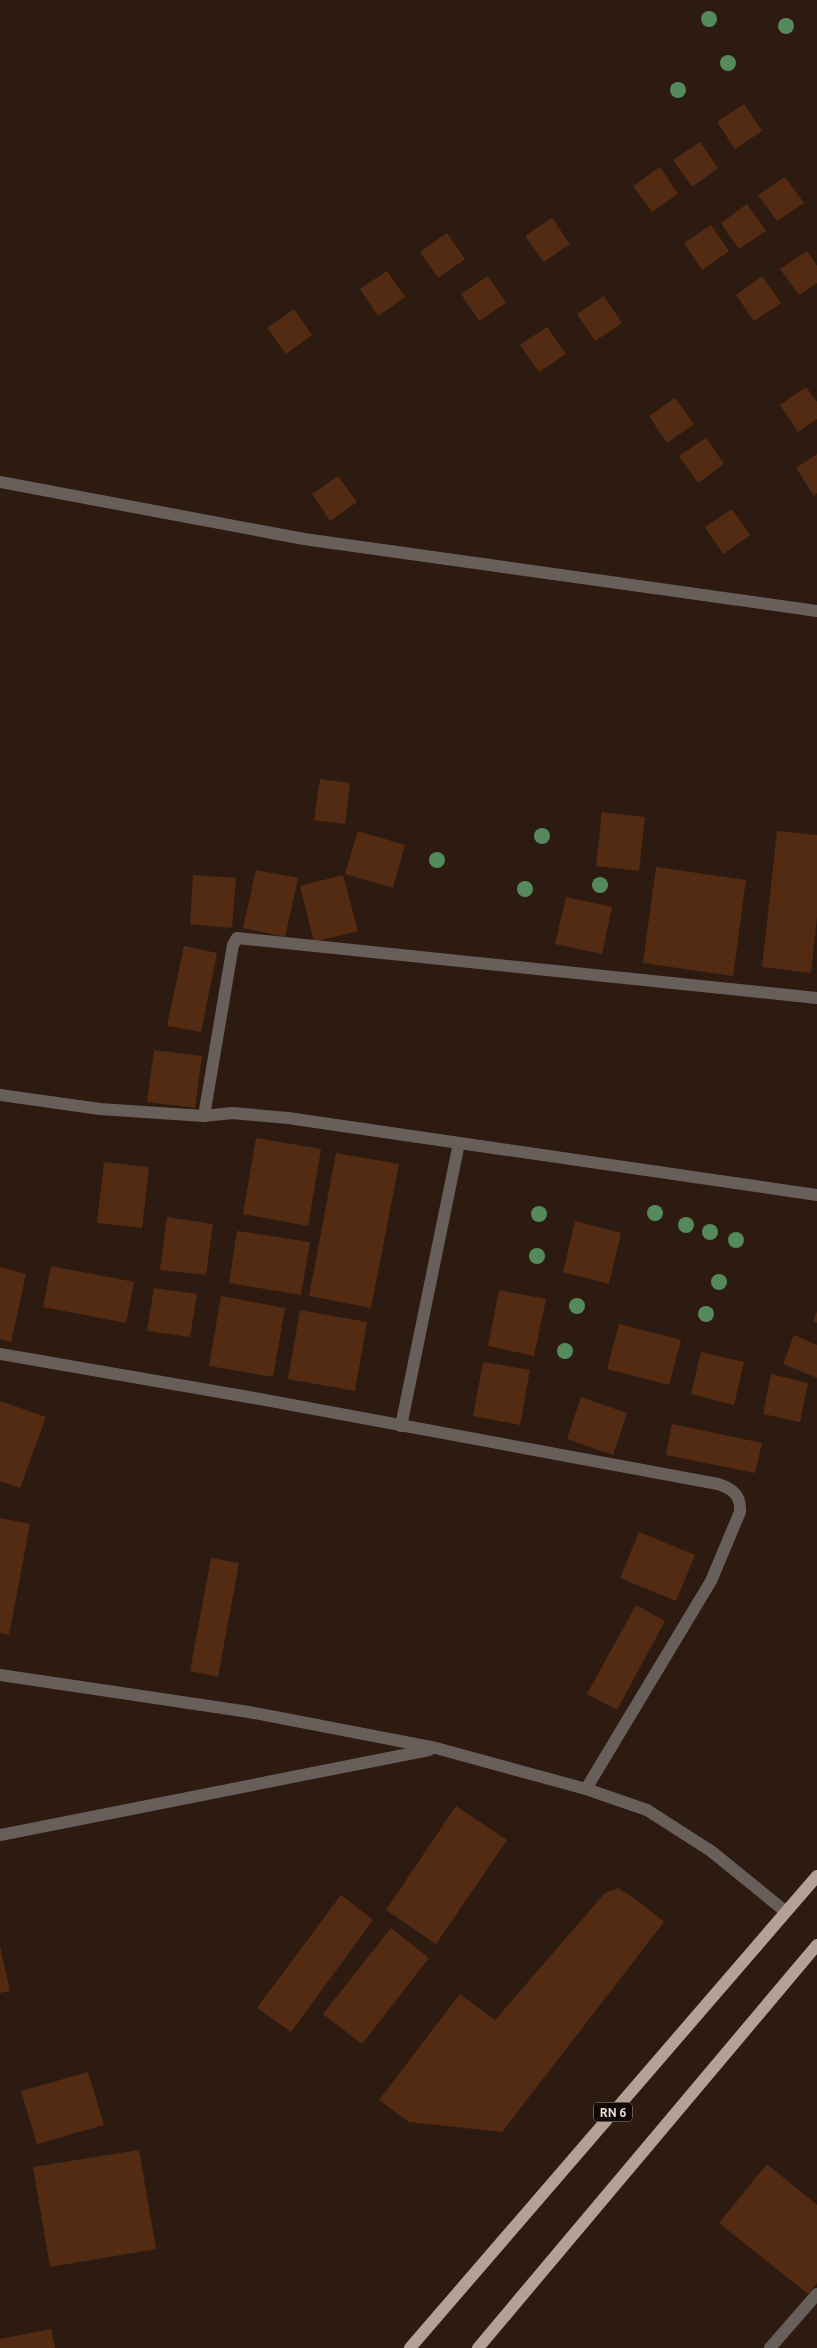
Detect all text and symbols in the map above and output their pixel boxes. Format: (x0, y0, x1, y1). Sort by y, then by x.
road number: RN 6 (594, 2102, 632, 2122)

